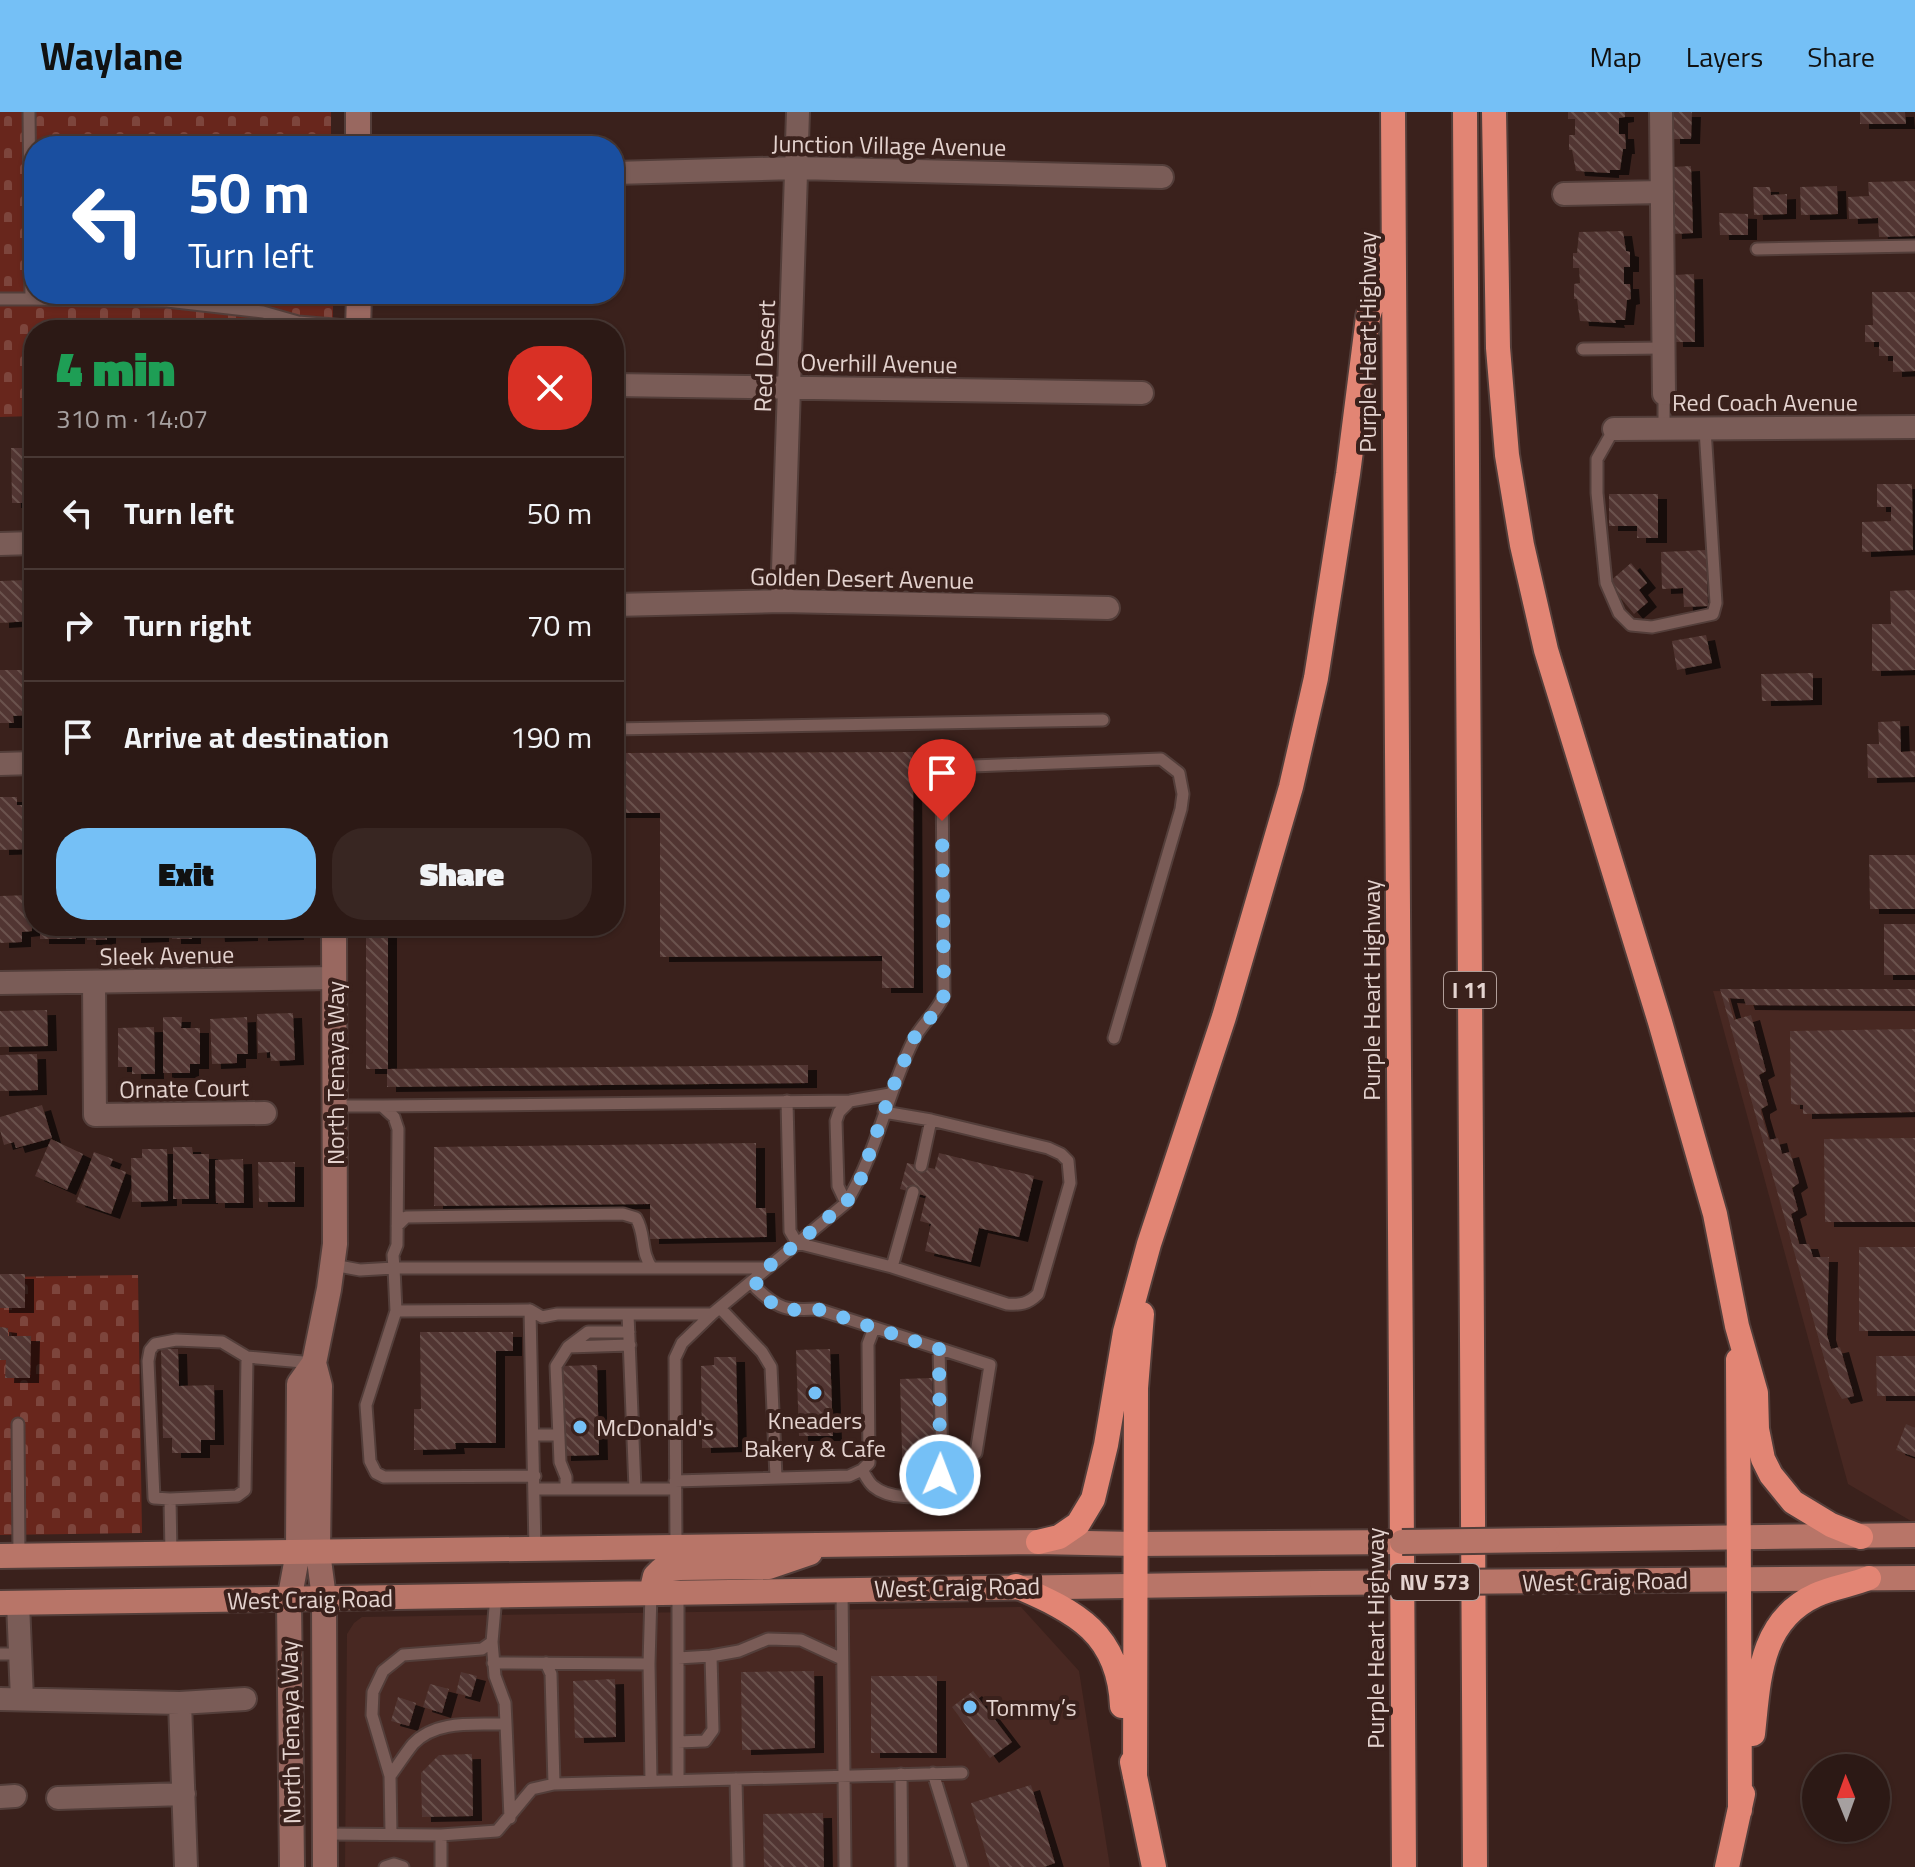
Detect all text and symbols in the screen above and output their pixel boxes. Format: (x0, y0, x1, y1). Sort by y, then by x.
text: Waylane (40, 27, 183, 85)
text: Map (1589, 35, 1642, 78)
text: Layers (1686, 35, 1763, 78)
text: Share (1807, 35, 1875, 78)
street label: Junction Village Avenue (771, 125, 1007, 165)
text: 50 m (188, 150, 310, 235)
icon: left (56, 168, 160, 272)
text: Turn left (188, 227, 314, 282)
street label: Purple Heart Highway (1349, 231, 1385, 453)
street label: Red Desert (744, 299, 784, 413)
text: 4 min (56, 332, 175, 405)
street label: Overhill Avenue (800, 344, 958, 382)
button: close (508, 346, 592, 430)
street label: Red Coach Avenue (1672, 384, 1858, 420)
text: 310 m · 14:07 (56, 399, 208, 438)
text: Turn left (124, 490, 234, 536)
text: 50 m (527, 490, 592, 536)
icon: left (56, 491, 100, 535)
street label: Golden Desert Avenue (750, 558, 974, 598)
text: Turn right (124, 602, 252, 648)
text: 70 m (527, 602, 592, 648)
icon: right (56, 603, 100, 647)
text: Arrive at destination (124, 714, 389, 760)
text: 190 m (510, 714, 592, 760)
icon: arrive (56, 715, 100, 759)
pin (908, 739, 976, 821)
icon: arrive (920, 751, 964, 795)
button: Exit (56, 828, 316, 920)
button: Share (332, 828, 592, 920)
street label: Purple Heart Highway (1353, 879, 1389, 1101)
street label: Sleek Avenue (99, 936, 235, 974)
road number: I 11 (1444, 972, 1496, 1008)
street label: North Tenaya Way (317, 981, 353, 1165)
street label: Ornate Court (119, 1069, 250, 1107)
marker: Kneaders Bakery & Cafe (806, 1384, 824, 1402)
place label: Kneaders Bakery & Cafe (744, 1402, 886, 1466)
place label: McDonald's (596, 1409, 714, 1445)
marker: McDonald's (571, 1418, 589, 1436)
position arrow (898, 1433, 982, 1517)
street label: Purple Heart Highway (1357, 1527, 1393, 1749)
street label: West Craig Road (1522, 1562, 1688, 1600)
road number: NV 573 (1391, 1564, 1479, 1600)
street label: West Craig Road (874, 1568, 1040, 1606)
street label: West Craig Road (227, 1580, 393, 1618)
street label: North Tenaya Way (270, 1639, 310, 1824)
place label: Tommy’s (986, 1689, 1077, 1725)
marker: Tommy’s (961, 1698, 979, 1716)
north arrow (1802, 1754, 1890, 1842)
map controls (1802, 1754, 1890, 1842)

